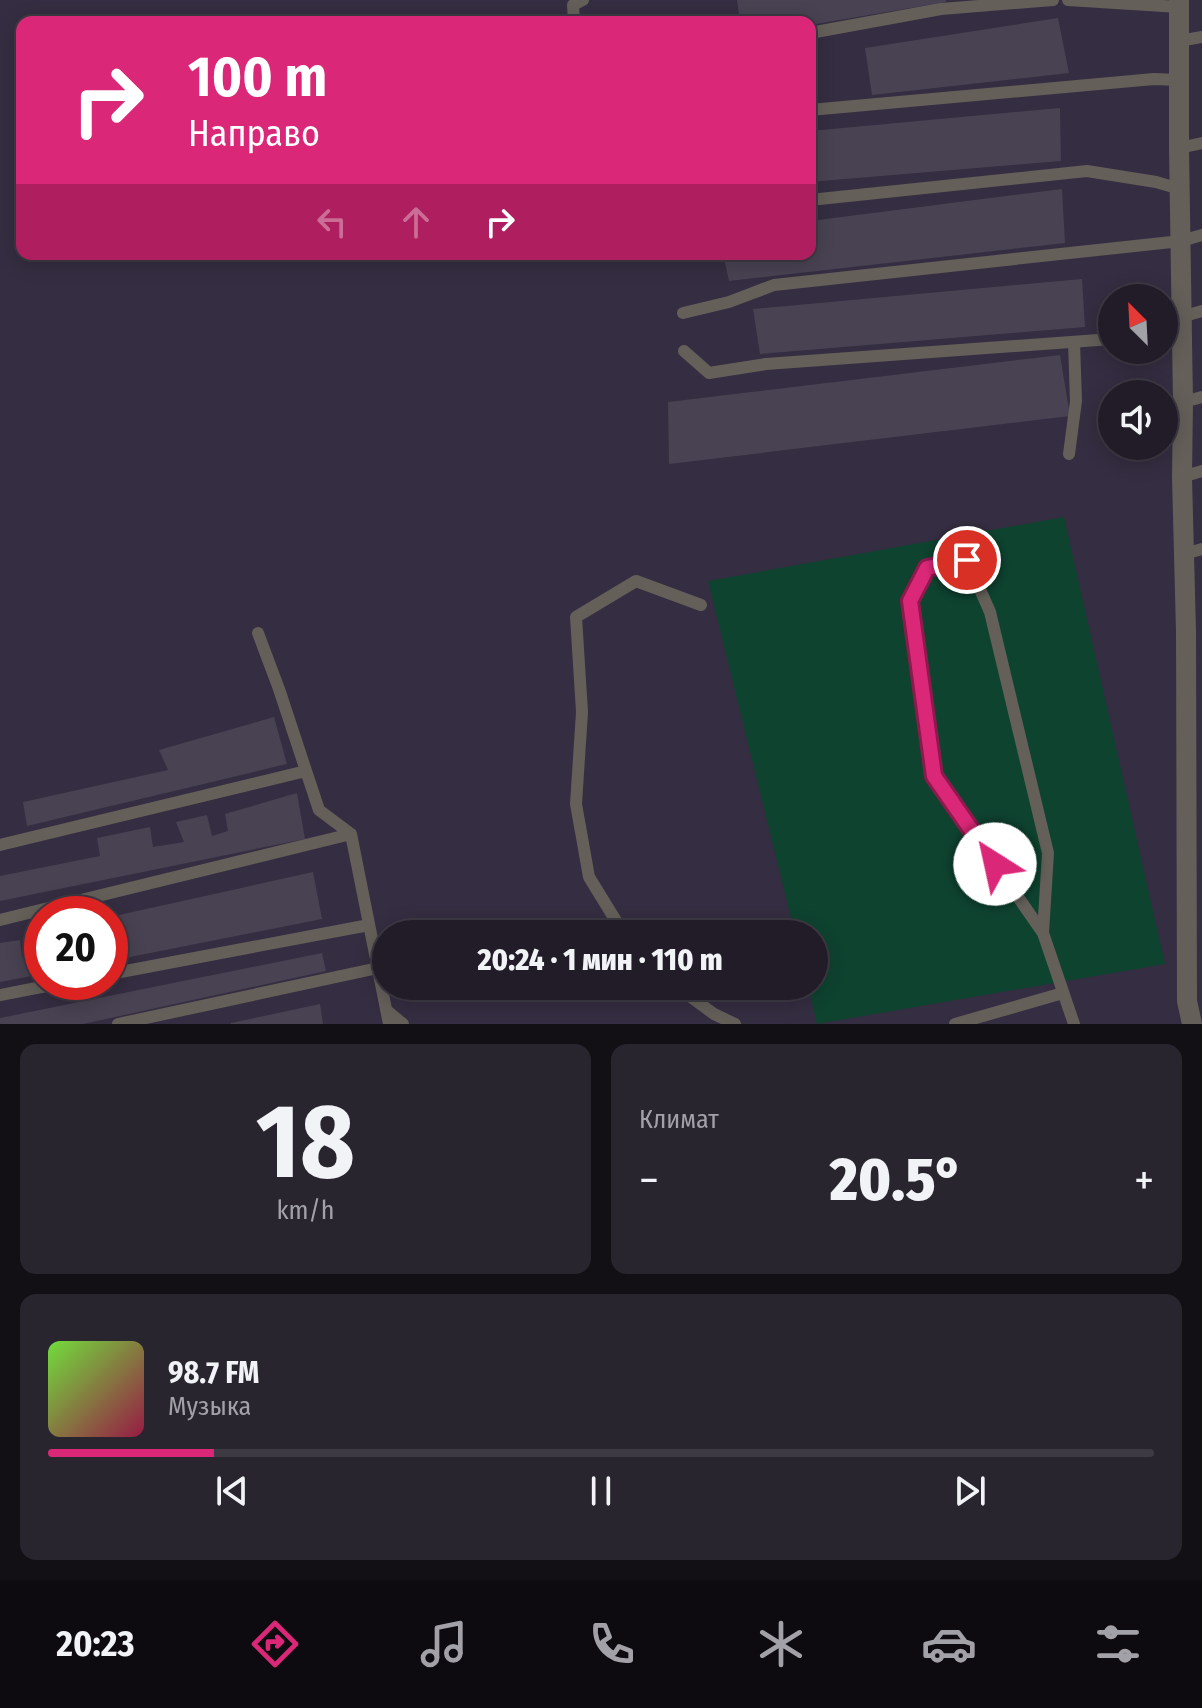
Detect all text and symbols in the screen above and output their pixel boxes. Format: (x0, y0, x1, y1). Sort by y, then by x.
text: 100 m (188, 44, 327, 111)
icon: right (56, 48, 160, 152)
text: Направо (188, 112, 320, 156)
icon: left (310, 200, 354, 244)
icon: ahead (394, 200, 438, 244)
icon: right (478, 200, 522, 244)
north arrow (1098, 284, 1178, 364)
map controls (1098, 284, 1178, 460)
button: sound (1098, 380, 1178, 460)
pin (933, 526, 1001, 594)
icon: arrive (945, 538, 989, 582)
position arrow (953, 822, 1037, 906)
speed limit sign: 20 (24, 896, 128, 1000)
text: 20:24 · 1 мин · 110 m (478, 942, 722, 978)
text: 18 (256, 1080, 355, 1205)
text: Климат (639, 1104, 719, 1135)
text: 20.5° (830, 1144, 963, 1216)
text: − (639, 1154, 659, 1207)
text: + (1134, 1154, 1154, 1207)
text: km/h (277, 1195, 334, 1226)
text: 98.7 FM (168, 1355, 259, 1391)
text: Музыка (168, 1391, 251, 1422)
icon: previous (210, 1469, 254, 1513)
icon: pause (579, 1469, 623, 1513)
icon: next (948, 1469, 992, 1513)
icon: directions (247, 1616, 303, 1672)
icon: music (416, 1616, 472, 1672)
icon: phone (584, 1616, 640, 1672)
icon: climate (753, 1616, 809, 1672)
icon: car (921, 1616, 977, 1672)
icon: filters (1090, 1616, 1146, 1672)
text: 20:23 (56, 1622, 135, 1666)

